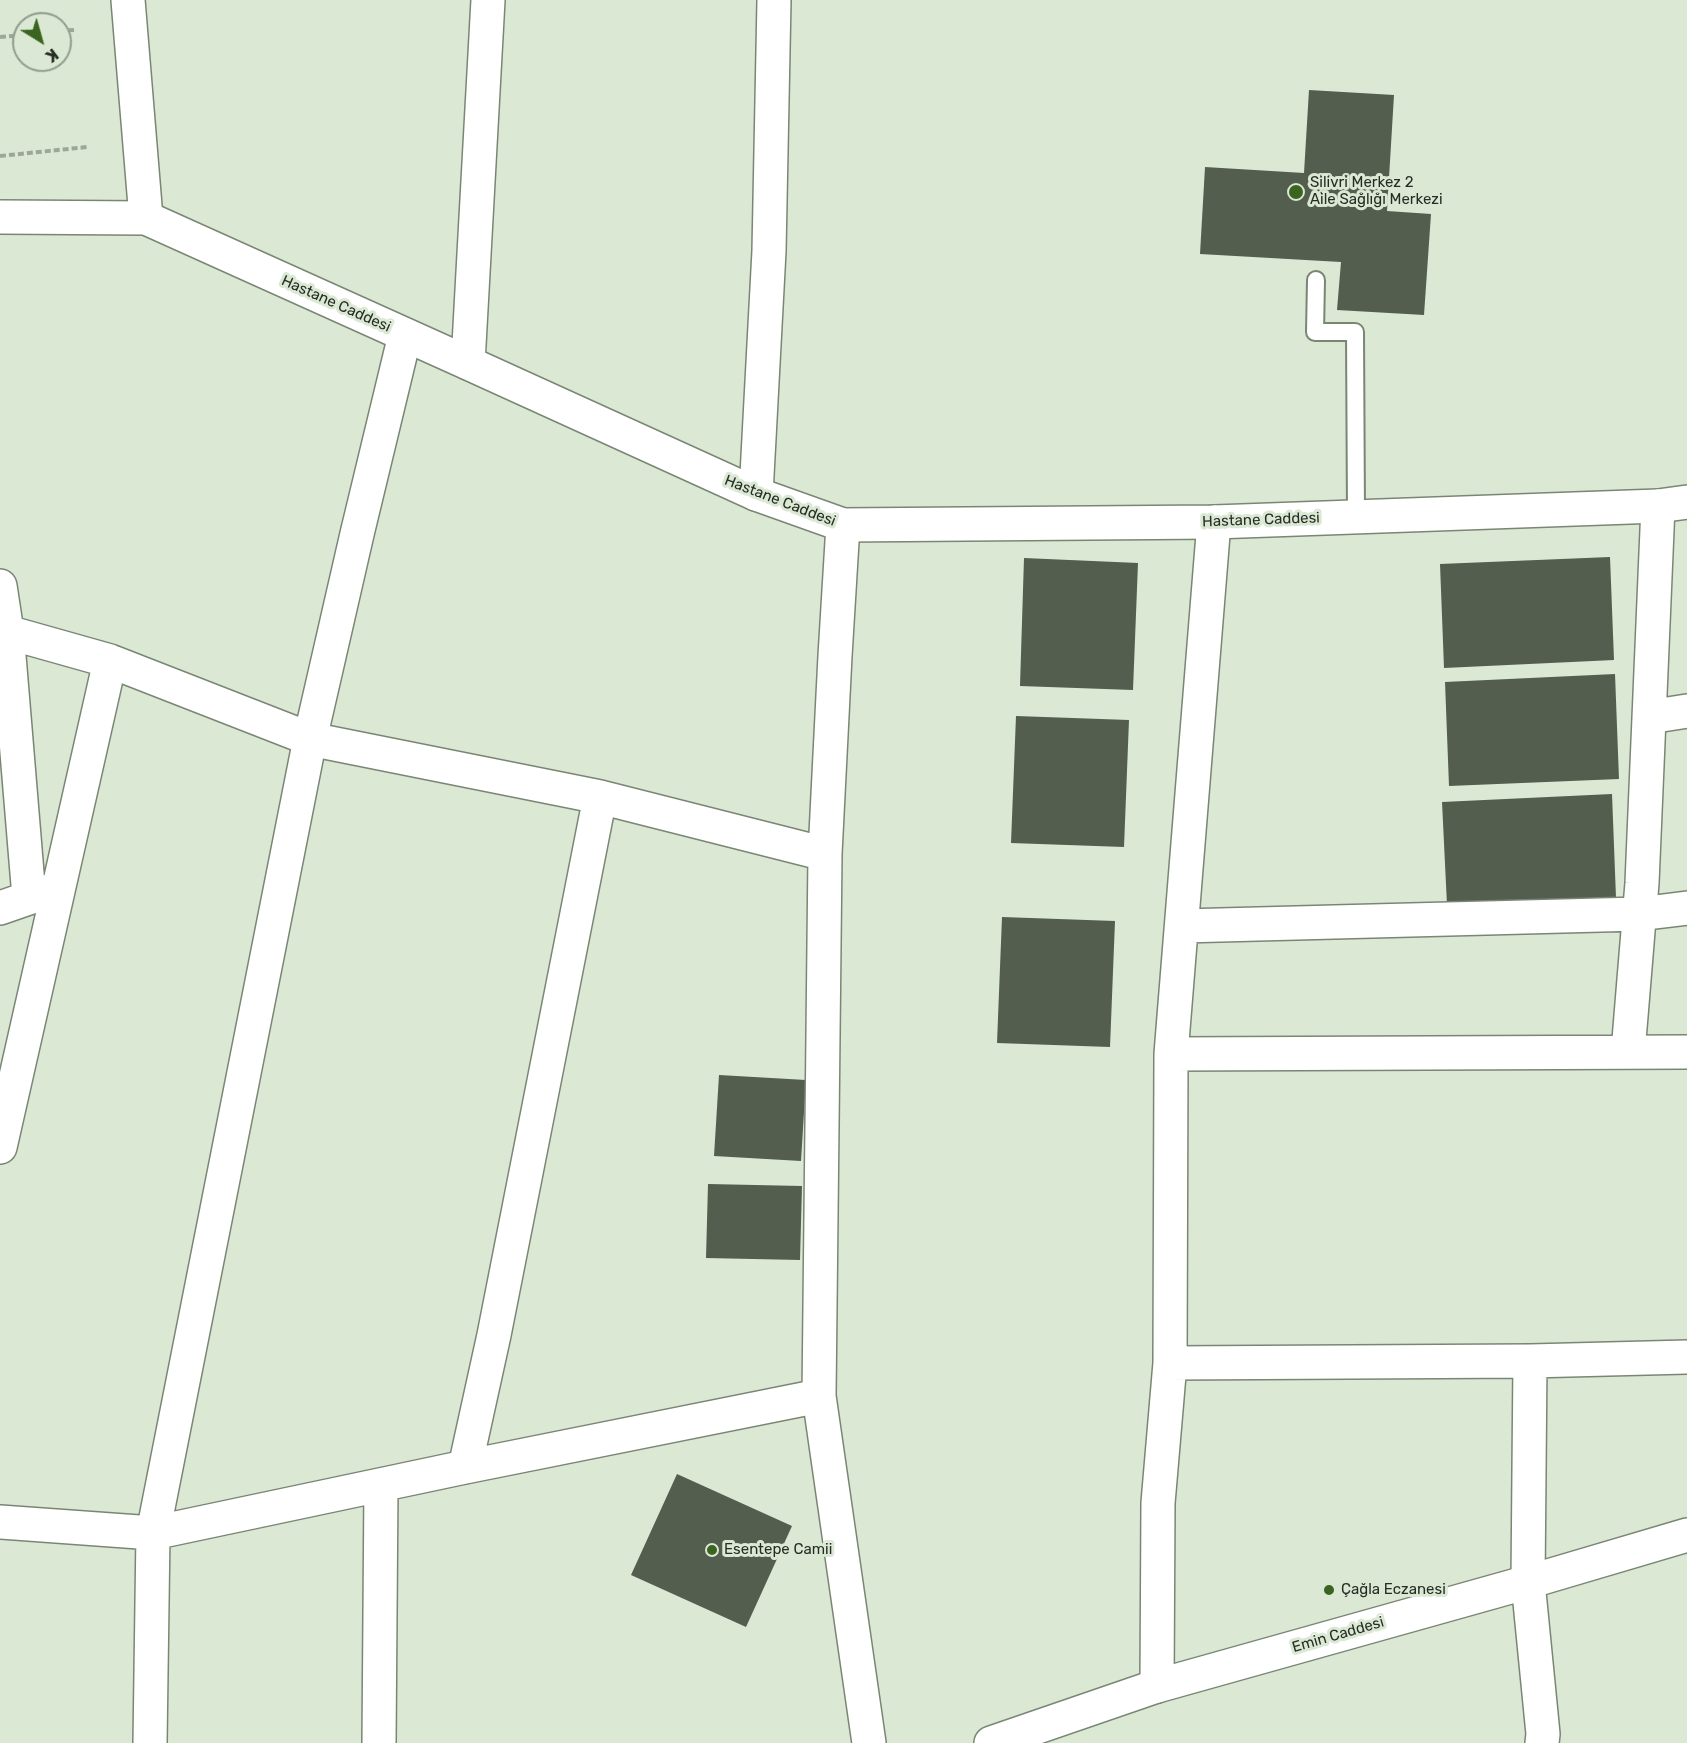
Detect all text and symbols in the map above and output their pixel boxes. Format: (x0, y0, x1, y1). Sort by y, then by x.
north arrow (12, 12, 72, 72)
text: K (42, 44, 62, 66)
place label: Silivri Merkez 2 Aile Sağlığı Merkezi (1310, 174, 1443, 209)
marker: Silivri Merkez 2 Aile Sağlığı Merkezi (1287, 183, 1305, 201)
street label: Hastane Caddesi (279, 272, 393, 336)
street label: Hastane Caddesi (722, 472, 838, 530)
street label: Hastane Caddesi (1202, 509, 1320, 531)
place label: Esentepe Camii (724, 1541, 832, 1559)
marker: Esentepe Camii (705, 1543, 719, 1557)
place label: Çağla Eczanesi (1341, 1581, 1446, 1599)
marker: Çağla Eczanesi (1322, 1583, 1336, 1597)
street label: Emin Caddesi (1290, 1613, 1386, 1657)

